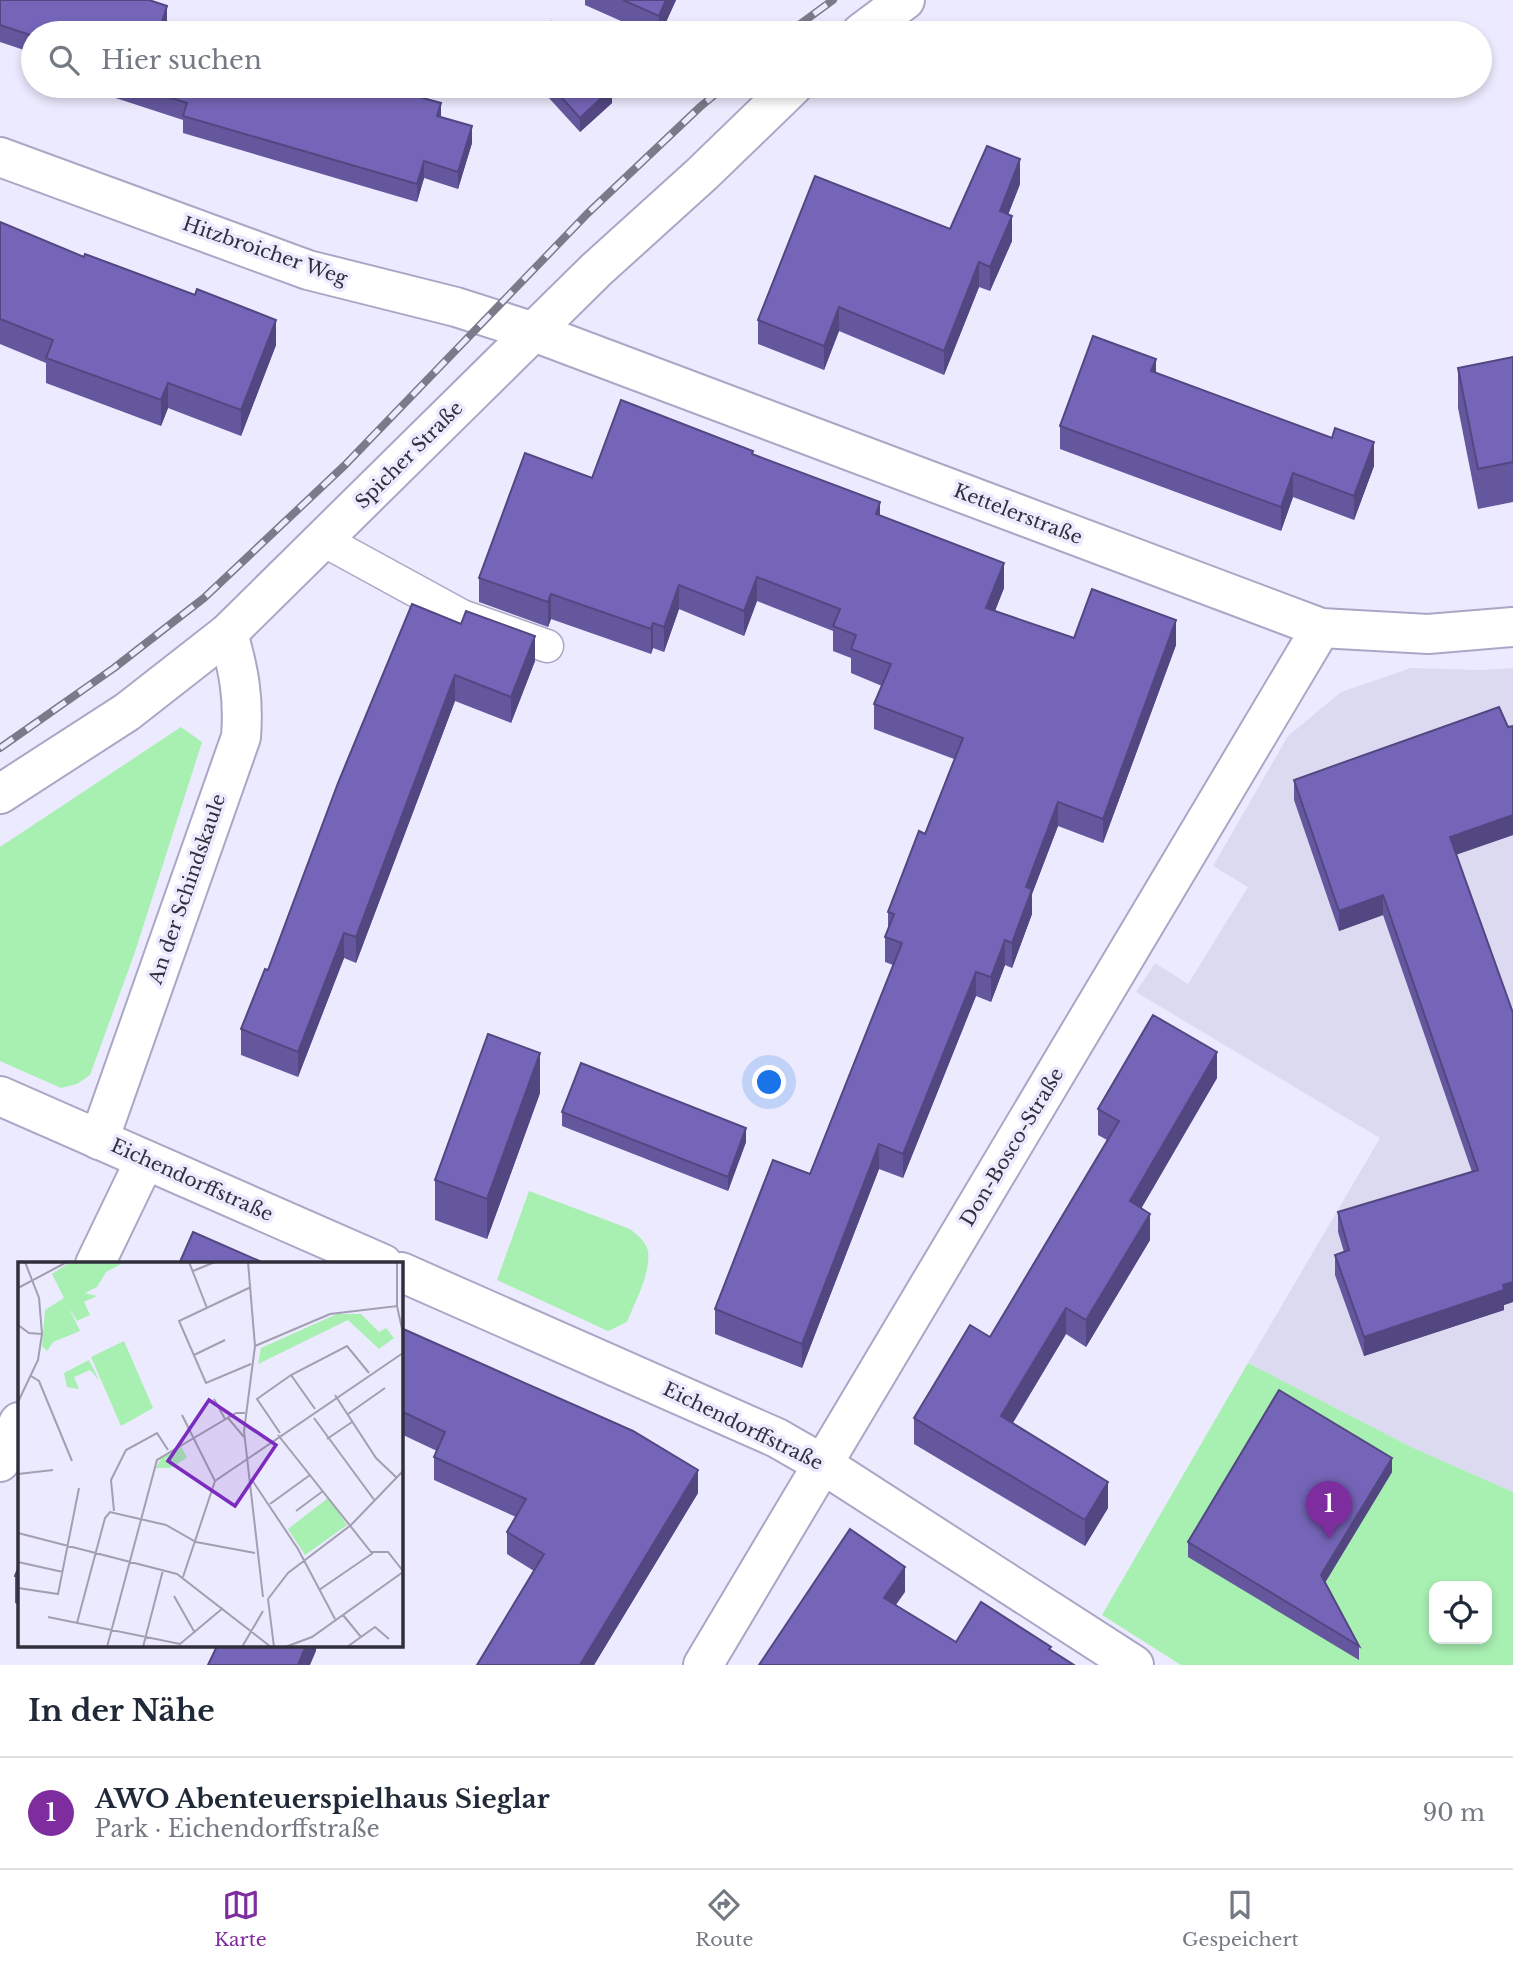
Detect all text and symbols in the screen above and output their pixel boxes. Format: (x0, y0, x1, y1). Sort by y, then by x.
search box (21, 21, 1492, 98)
icon: search (45, 41, 83, 79)
text: Hier suchen (101, 44, 262, 76)
street label: Hitzbroicher Weg (180, 212, 351, 290)
street label: Spicher Straße (350, 396, 468, 514)
street label: Kettelerstraße (950, 479, 1086, 549)
street label: An der Schindskaule (143, 791, 230, 988)
street label: Don-Bosco-Straße (956, 1064, 1068, 1230)
your location (752, 1065, 786, 1099)
street label: Eichendorffstraße (107, 1134, 277, 1226)
inset map (18, 1262, 402, 1647)
street label: Eichendorffstraße (659, 1377, 827, 1475)
pin: 1 (1306, 1481, 1352, 1539)
map controls (1429, 1581, 1492, 1644)
button: locate (1429, 1581, 1492, 1644)
text: In der Nähe (28, 1692, 215, 1729)
text: AWO Abenteuerspielhaus Sieglar (95, 1783, 550, 1815)
text: 1 (46, 1799, 56, 1827)
text: 90 m (1423, 1799, 1485, 1827)
text: Park · Eichendorffstraße (95, 1815, 380, 1843)
tab: Karte (214, 1886, 267, 1951)
tab: Route (695, 1886, 753, 1951)
tab: Gespeichert (1182, 1886, 1299, 1951)

